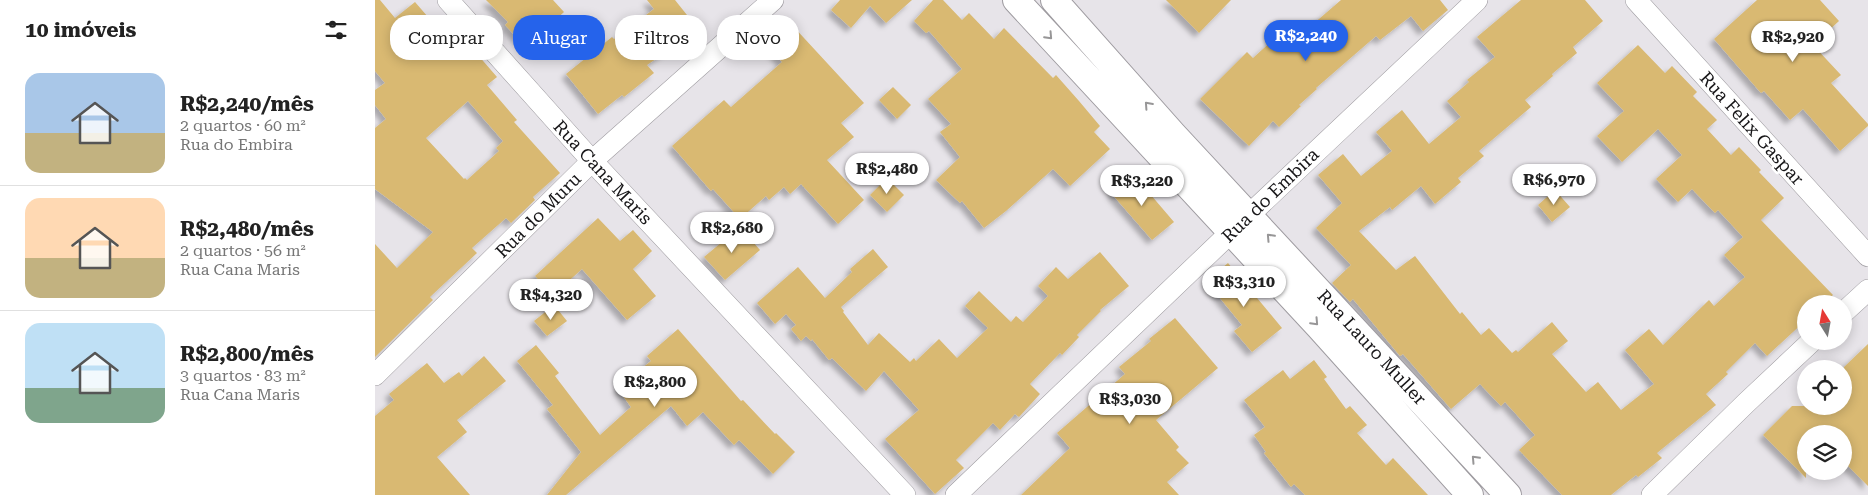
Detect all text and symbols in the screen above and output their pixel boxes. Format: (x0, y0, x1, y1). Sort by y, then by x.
chip: Comprar (390, 15, 503, 60)
chip: Alugar (513, 15, 605, 60)
chip: Filtros (615, 15, 707, 60)
chip: Novo (717, 15, 799, 60)
icon: filters (322, 16, 350, 44)
text: 10 imóveis (25, 18, 136, 42)
pin: R$2,240 (1260, 20, 1352, 62)
pin: R$2,920 (1747, 20, 1839, 63)
text: R$2,240 (1275, 26, 1337, 45)
text: R$2,920 (1762, 27, 1824, 46)
one-way arrow (1043, 30, 1052, 39)
street label: Rua Felix Gaspar (1696, 67, 1808, 189)
text: R$2,240/mês (180, 92, 314, 116)
icon: home (65, 93, 125, 153)
one-way arrow (1144, 102, 1153, 111)
text: 2 quartos · 60 m² (180, 116, 306, 135)
street label: Rua Cana Maris (549, 116, 657, 228)
text: Rua do Embira (180, 135, 293, 154)
street label: Rua do Embira (1217, 143, 1323, 247)
pin: R$2,480 (841, 152, 933, 195)
text: R$2,480 (856, 159, 918, 178)
pin: R$3,220 (1096, 164, 1188, 207)
pin: R$6,970 (1508, 164, 1600, 206)
street label: Rua do Muru (491, 168, 585, 262)
text: R$6,970 (1523, 170, 1585, 189)
text: R$3,220 (1111, 171, 1173, 190)
pin: R$2,680 (686, 212, 778, 254)
text: R$2,480/mês (180, 217, 314, 241)
icon: home (65, 218, 125, 278)
text: R$2,680 (701, 218, 763, 237)
one-way arrow (1267, 234, 1276, 243)
text: 2 quartos · 56 m² (180, 241, 306, 260)
text: Rua Cana Maris (180, 260, 300, 279)
pin: R$3,310 (1198, 266, 1290, 308)
text: R$3,310 (1213, 272, 1275, 291)
pin: R$4,320 (505, 278, 597, 321)
text: R$4,320 (520, 285, 582, 304)
street label: Rua Lauro Muller (1313, 285, 1431, 409)
north arrow (1797, 295, 1853, 350)
map controls (1797, 295, 1852, 480)
one-way arrow (1309, 316, 1318, 325)
text: R$2,800/mês (180, 342, 314, 366)
icon: home (65, 343, 125, 403)
button: locate (1797, 360, 1852, 415)
text: 3 quartos · 83 m² (180, 366, 306, 385)
pin: R$2,800 (609, 366, 701, 408)
text: R$2,800 (624, 372, 686, 391)
pin: R$3,030 (1084, 382, 1176, 425)
text: Rua Cana Maris (180, 385, 300, 404)
text: R$3,030 (1099, 389, 1161, 408)
button: layers (1797, 425, 1852, 480)
one-way arrow (1472, 456, 1481, 465)

